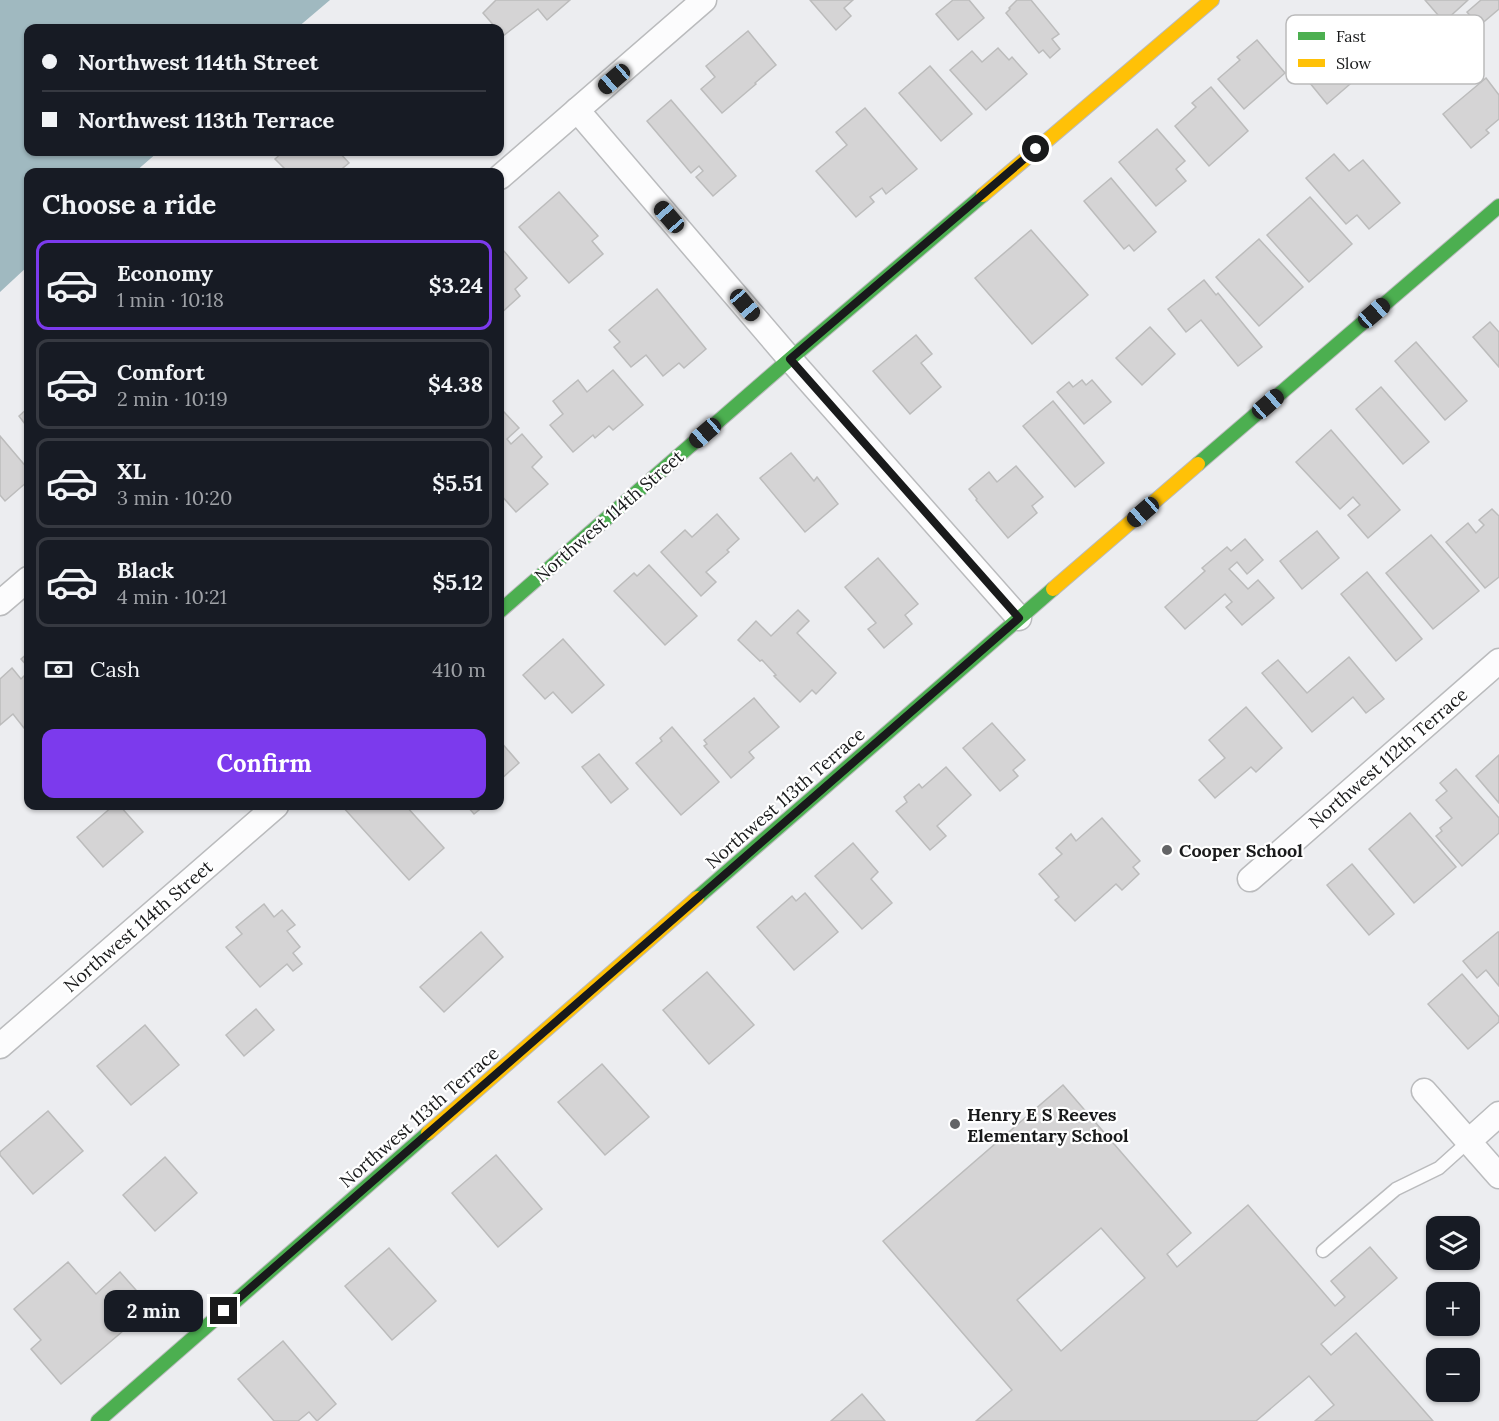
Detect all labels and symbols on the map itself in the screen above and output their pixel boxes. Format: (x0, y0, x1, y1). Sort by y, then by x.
legend (1286, 15, 1484, 84)
text: Fast (1336, 26, 1367, 46)
text: Slow (1336, 53, 1372, 73)
car (595, 60, 633, 98)
route start (1022, 135, 1049, 162)
car (650, 198, 688, 236)
car (727, 285, 763, 325)
car (1355, 294, 1393, 332)
car (1249, 385, 1287, 423)
car (686, 414, 724, 452)
street label: Northwest 114th Street (530, 445, 688, 587)
car (1124, 493, 1162, 531)
street label: Northwest 112th Terrace (1304, 682, 1472, 833)
street label: Northwest 113th Terrace (701, 722, 870, 873)
place label: Cooper School (1179, 839, 1303, 862)
marker: Cooper School (1160, 843, 1174, 857)
street label: Northwest 114th Street (59, 855, 217, 997)
street label: Northwest 113th Terrace (335, 1041, 504, 1192)
place label: Henry E S Reeves Elementary School (967, 1103, 1129, 1147)
marker: Henry E S Reeves Elementary School (948, 1117, 962, 1131)
callout: 2 min (104, 1290, 203, 1332)
route end (210, 1297, 237, 1324)

